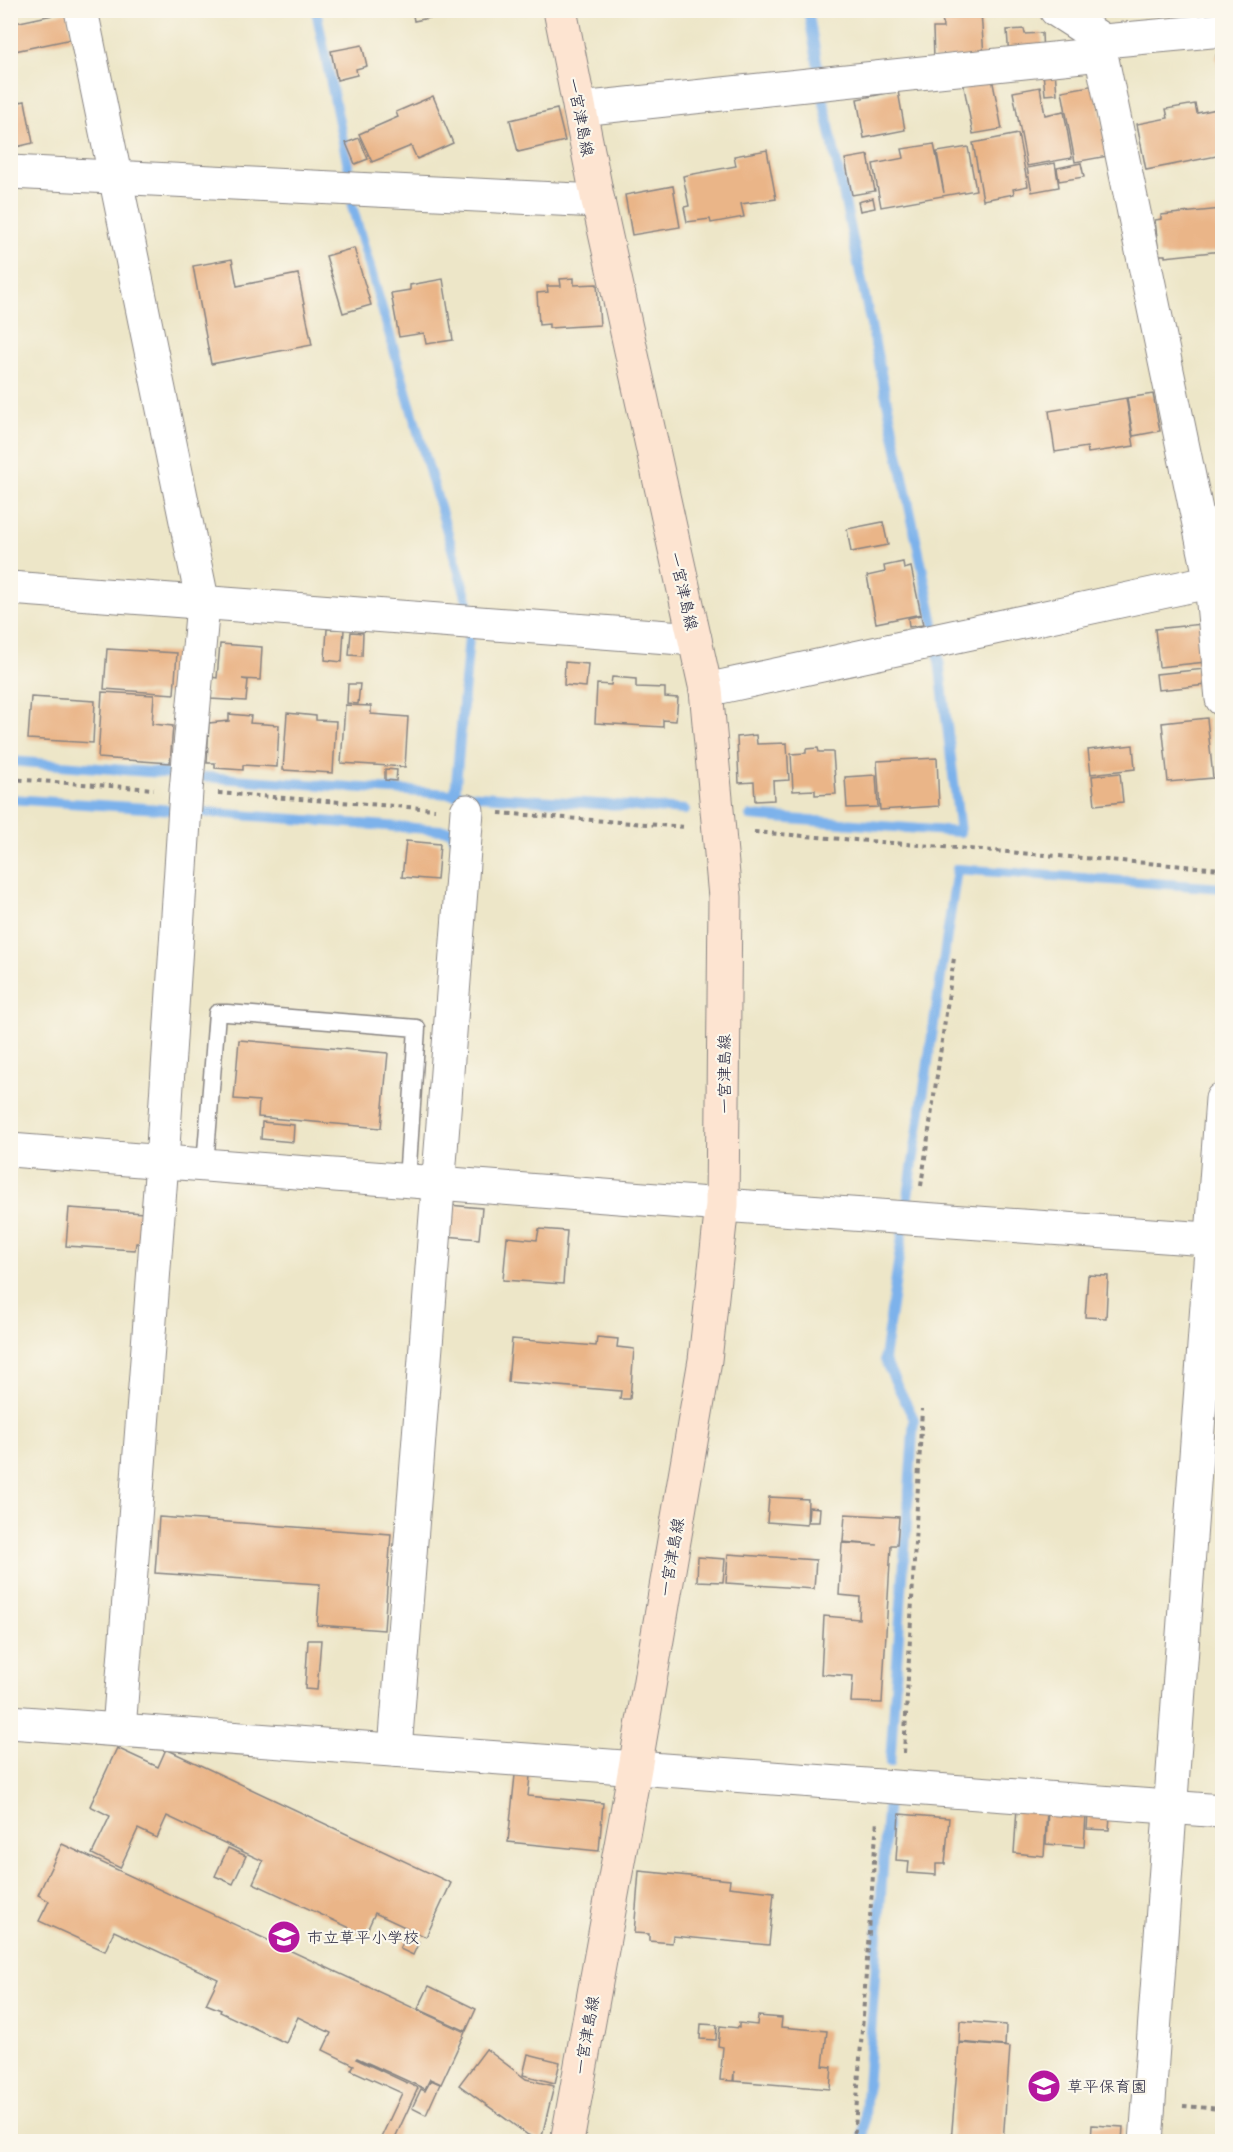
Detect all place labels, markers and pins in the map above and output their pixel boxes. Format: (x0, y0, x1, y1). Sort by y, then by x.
school or university icon: 市立草平小学校 (266, 1919, 302, 1955)
place label: 市立草平小学校 (307, 1926, 419, 1951)
school or university icon: 草平保育園 (1026, 2068, 1062, 2104)
place label: 草平保育園 (1067, 2075, 1147, 2100)

